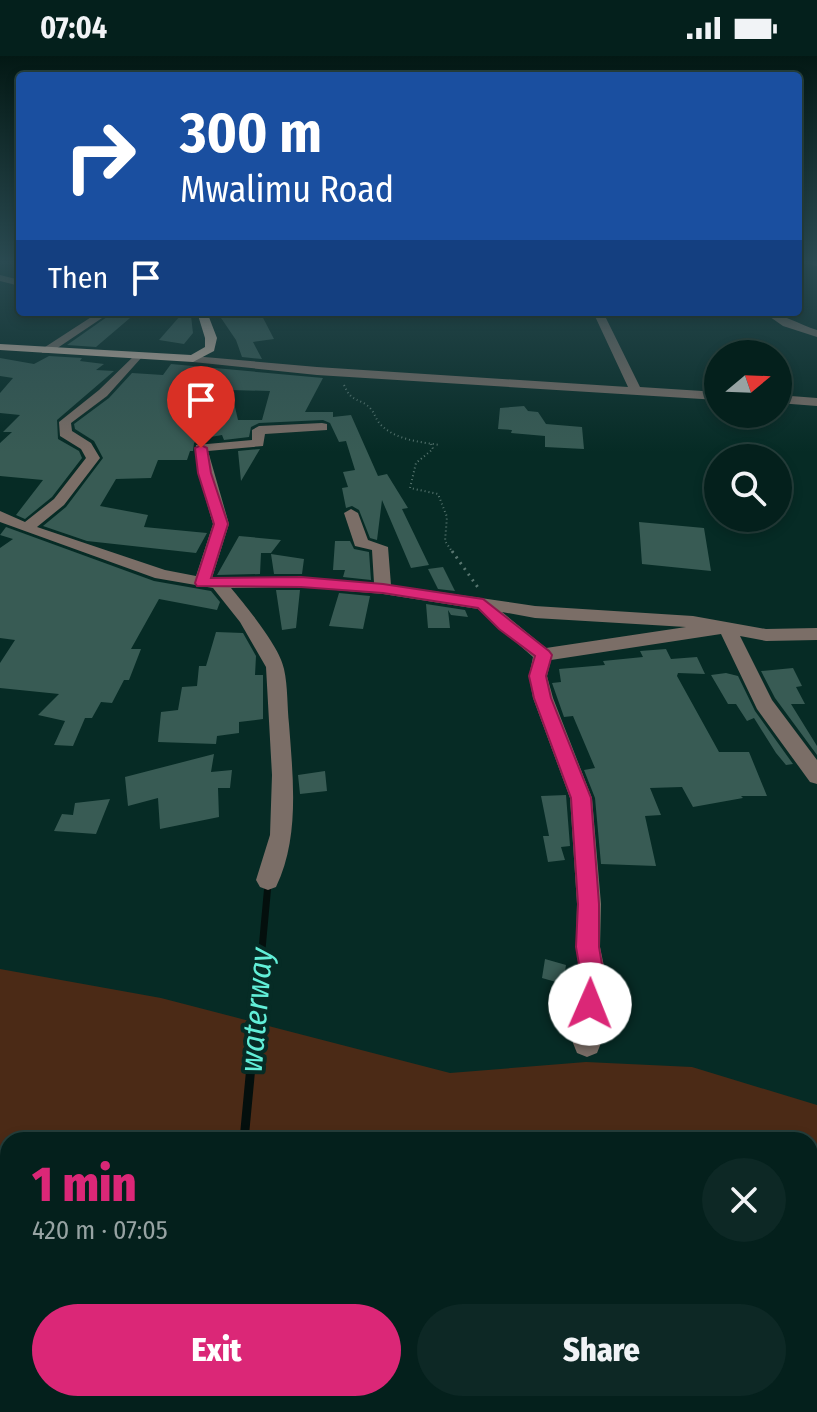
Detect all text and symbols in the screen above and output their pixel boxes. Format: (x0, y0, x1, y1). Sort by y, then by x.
text: 07:04 (40, 10, 107, 46)
text: 300 m (180, 100, 322, 167)
icon: right (48, 104, 152, 208)
text: Mwalimu Road (180, 168, 394, 212)
icon: arrive (124, 256, 168, 300)
text: Then (48, 260, 108, 296)
north arrow (704, 340, 792, 428)
map controls (704, 340, 792, 532)
pin (167, 366, 235, 448)
icon: arrive (179, 378, 223, 422)
button: search (704, 444, 792, 532)
water label: waterway (232, 944, 281, 1074)
position arrow (548, 962, 632, 1046)
text: 1 min (32, 1156, 136, 1214)
button: close (702, 1158, 786, 1242)
text: 420 m · 07:05 (32, 1215, 168, 1246)
button: Exit (32, 1304, 401, 1396)
button: Share (417, 1304, 786, 1396)

